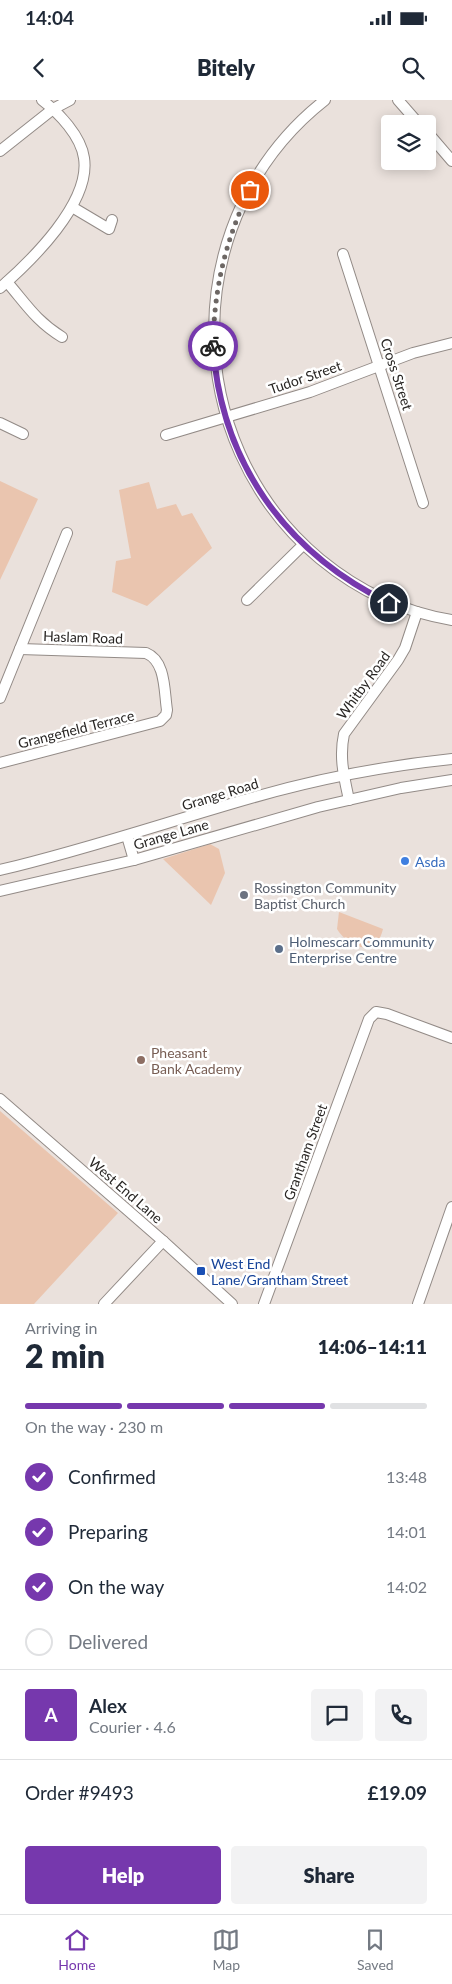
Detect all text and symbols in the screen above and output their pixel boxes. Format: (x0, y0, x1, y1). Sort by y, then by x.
text: 14:04 (25, 6, 74, 29)
icon: back (25, 54, 53, 82)
text: Bitely (197, 54, 255, 81)
icon: search (399, 54, 427, 82)
map controls (381, 115, 436, 170)
button: layers (381, 115, 436, 170)
pin (229, 169, 271, 211)
icon: bag (236, 176, 264, 204)
courier (188, 321, 238, 371)
icon: bike (199, 332, 227, 360)
street label: Cross Street (377, 336, 417, 412)
street label: Tudor Street (266, 357, 344, 397)
pin (368, 582, 410, 624)
icon: home (375, 589, 403, 617)
street label: Haslam Road (43, 627, 123, 647)
street label: Whitby Road (333, 648, 393, 722)
street label: Grangefield Terrace (16, 706, 136, 752)
street label: Grange Road (180, 774, 260, 814)
street label: Grange Lane (131, 815, 211, 853)
place label: Asda (415, 853, 445, 870)
marker: Asda (399, 855, 411, 867)
place label: Rossington Community Baptist Church (254, 879, 397, 912)
marker: Rossington Community Baptist Church (238, 889, 250, 901)
place label: Holmescarr Community Enterprise Centre (289, 933, 435, 966)
marker: Holmescarr Community Enterprise Centre (273, 943, 285, 955)
place label: Pheasant Bank Academy (151, 1044, 242, 1077)
marker: Pheasant Bank Academy (135, 1054, 147, 1066)
street label: Grantham Street (280, 1101, 330, 1203)
street label: West End Lane (86, 1153, 166, 1227)
place label: West End Lane/Grantham Street (211, 1255, 348, 1288)
marker: West End Lane/Grantham Street (195, 1265, 207, 1277)
text: Arriving in (25, 1318, 98, 1337)
text: 14:06–14:11 (318, 1335, 427, 1358)
text: 2 min (25, 1336, 105, 1375)
text: On the way · 230 m (25, 1417, 163, 1436)
icon: check (25, 1463, 53, 1491)
text: Confirmed (68, 1465, 156, 1488)
text: 13:48 (386, 1467, 427, 1486)
icon: check (25, 1518, 53, 1546)
text: Preparing (68, 1520, 148, 1543)
text: 14:01 (386, 1522, 427, 1541)
icon: check (25, 1573, 53, 1601)
text: On the way (68, 1575, 164, 1598)
text: 14:02 (386, 1577, 427, 1596)
text: Delivered (68, 1630, 148, 1653)
button: chat (311, 1689, 363, 1741)
button: phone (375, 1689, 427, 1741)
text: Alex (89, 1694, 127, 1717)
text: A (44, 1703, 58, 1726)
text: Courier · 4.6 (89, 1717, 176, 1736)
text: Order #9493 (25, 1781, 134, 1804)
text: £19.09 (367, 1781, 427, 1804)
button: Help (25, 1846, 221, 1904)
button: Share (231, 1846, 427, 1904)
tab: Home (58, 1926, 96, 1973)
tab: Map (212, 1926, 240, 1973)
tab: Saved (357, 1926, 394, 1973)

